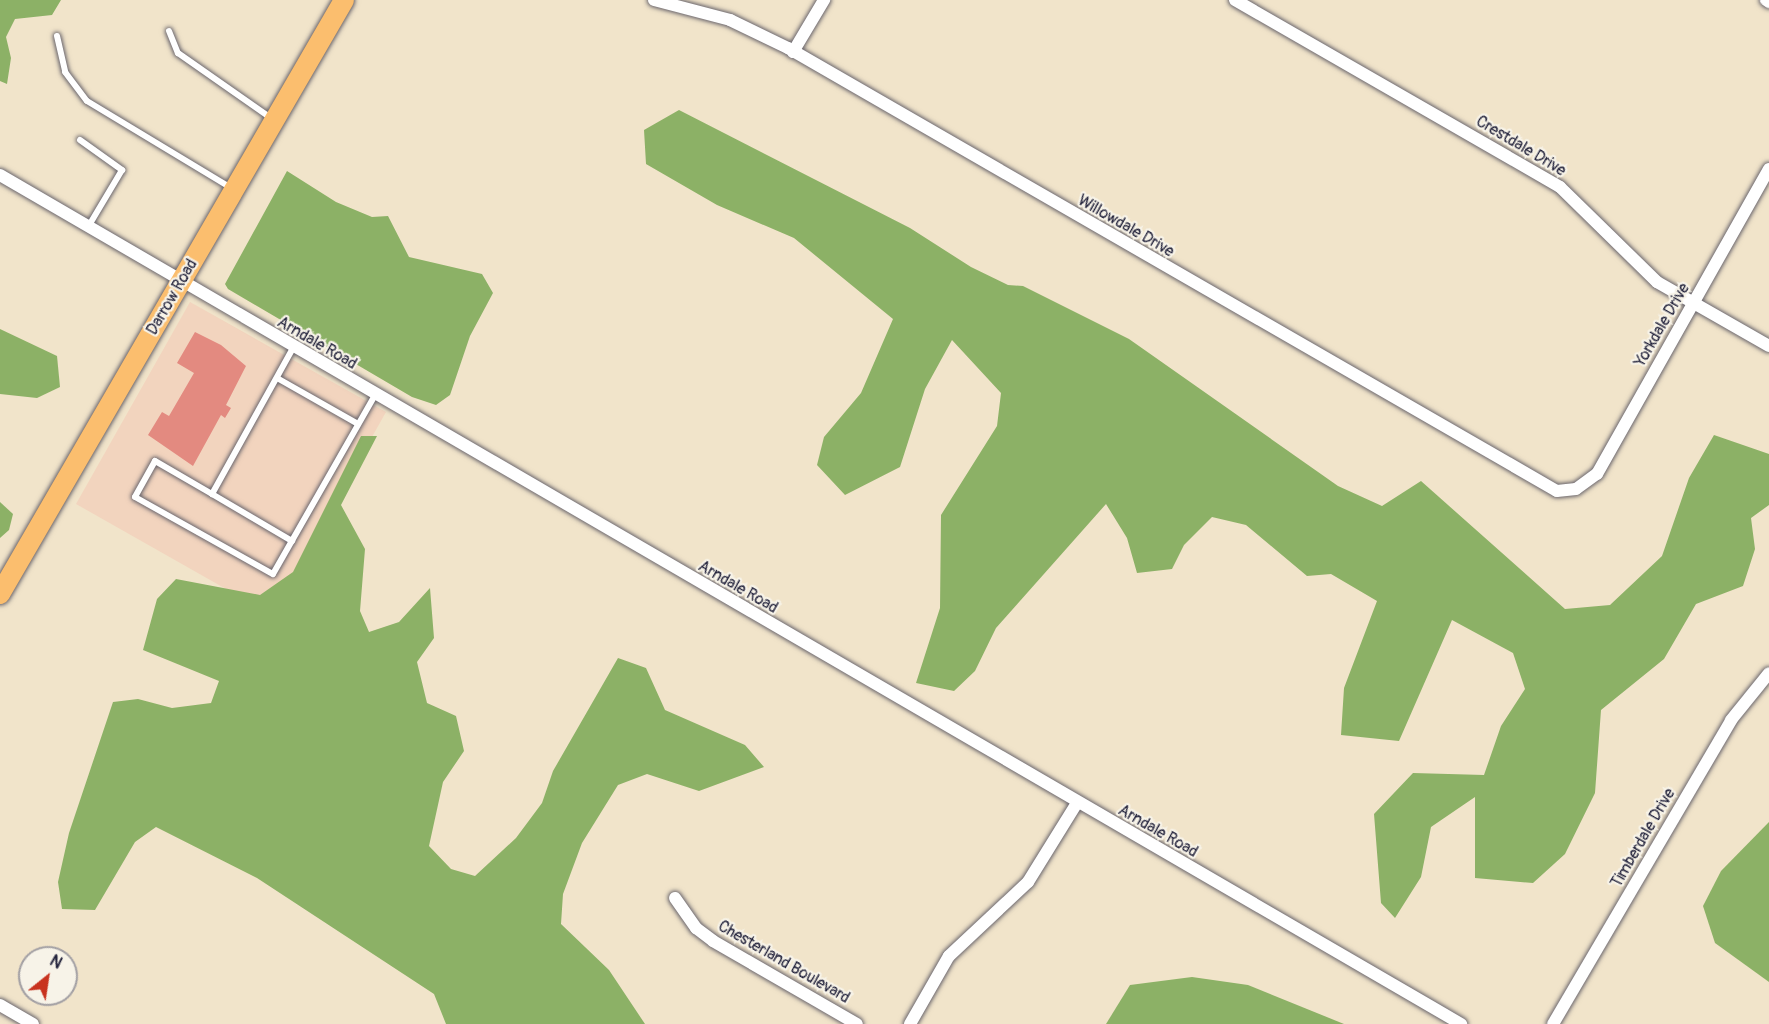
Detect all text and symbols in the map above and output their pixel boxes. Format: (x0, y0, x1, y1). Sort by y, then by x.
street label: Crestdale Drive (1473, 112, 1569, 180)
street label: Willowdale Drive (1074, 191, 1178, 261)
street label: Darrow Road (143, 256, 201, 338)
street label: Yorkdale Drive (1630, 280, 1694, 370)
street label: Arndale Road (274, 313, 360, 373)
street label: Arndale Road (695, 557, 781, 617)
street label: Timberdale Drive (1607, 785, 1679, 891)
street label: Arndale Road (1115, 801, 1201, 861)
street label: Chesterland Boulevard (715, 916, 853, 1008)
north arrow (18, 946, 78, 1006)
text: N (46, 951, 66, 974)

